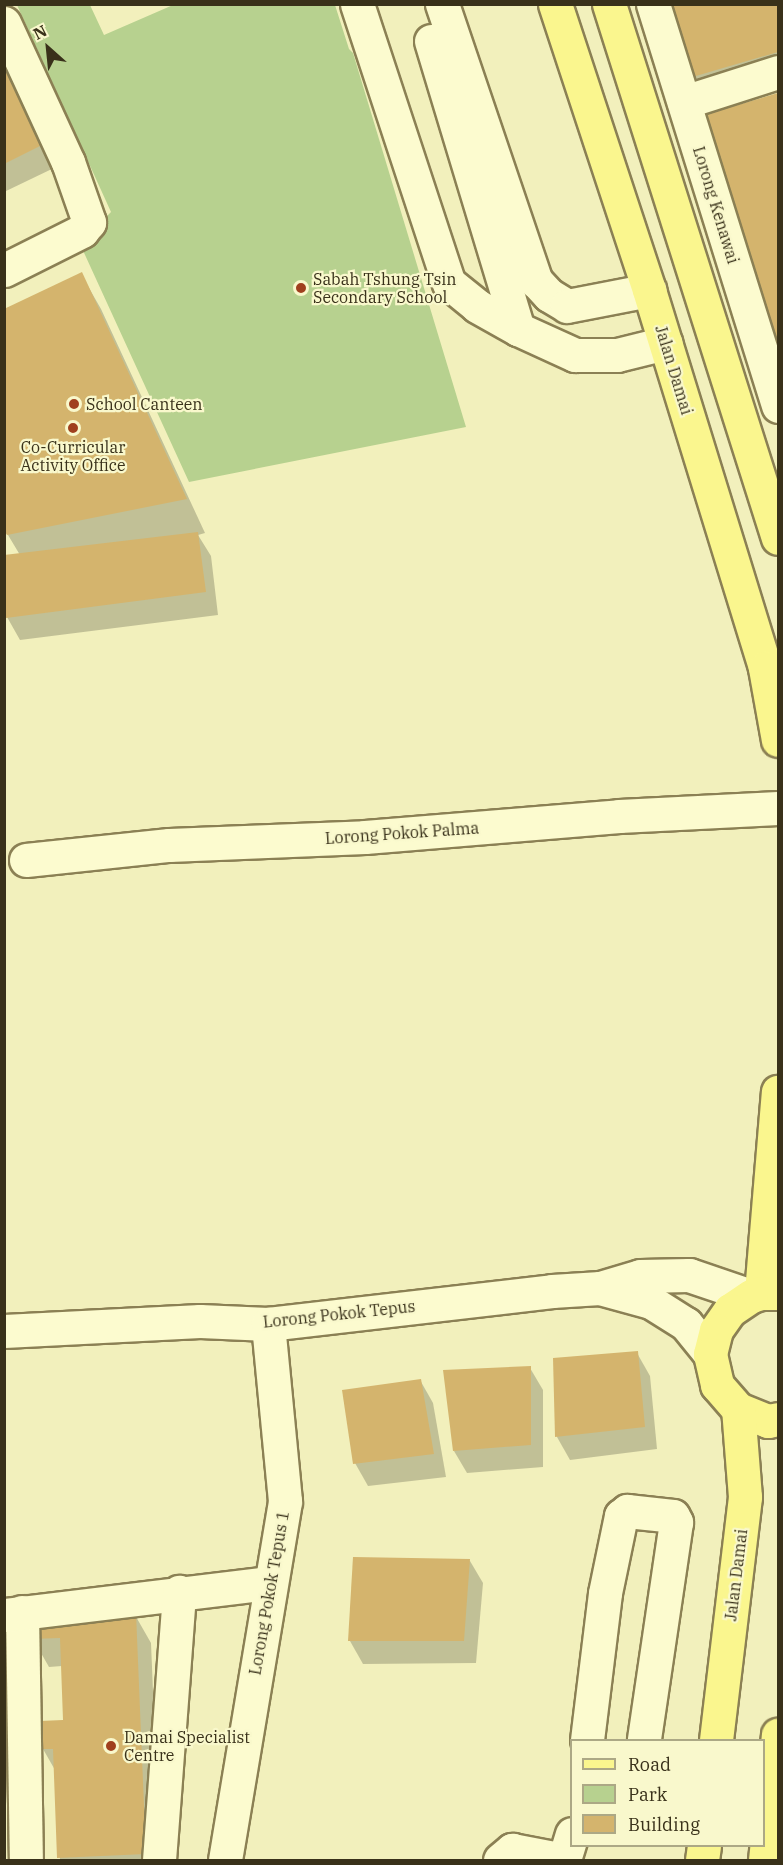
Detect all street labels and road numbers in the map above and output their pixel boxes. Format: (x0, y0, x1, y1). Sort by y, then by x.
street label: Lorong Kenawai (689, 144, 743, 266)
street label: Jalan Damai (651, 323, 697, 417)
street label: Lorong Pokok Palma (324, 818, 480, 848)
street label: Lorong Pokok Tepus (262, 1296, 416, 1332)
street label: Lorong Pokok Tepus 1 (245, 1509, 293, 1677)
street label: Jalan Damai (721, 1528, 751, 1622)

